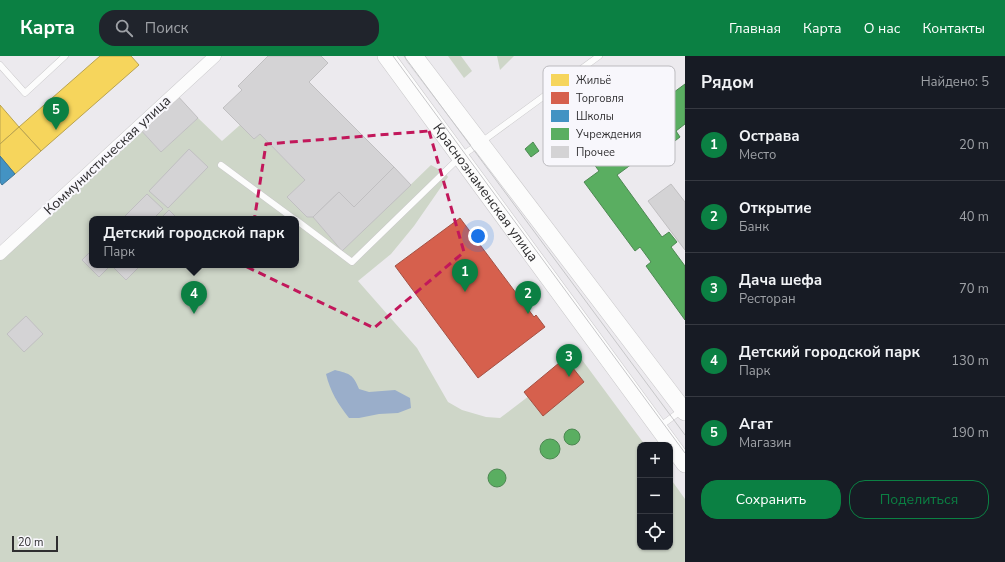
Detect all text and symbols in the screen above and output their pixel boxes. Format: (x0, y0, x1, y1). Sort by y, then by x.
search box (99, 10, 379, 46)
text: Карта (20, 15, 75, 41)
icon: search (113, 17, 135, 39)
text: Поиск (145, 18, 188, 38)
text: Главная (729, 19, 781, 38)
text: Карта (803, 19, 842, 38)
text: О нас (864, 19, 900, 38)
text: Контакты (922, 19, 985, 38)
legend (543, 66, 675, 166)
text: Рядом (701, 71, 754, 94)
text: Жильё (576, 73, 611, 88)
text: Найдено: 5 (921, 73, 989, 91)
street label: Коммунистическая улица (40, 91, 175, 219)
text: Торговля (576, 91, 624, 106)
pin: 5 (43, 97, 69, 130)
text: Школы (576, 109, 614, 124)
street label: Краснознаменская улица (428, 120, 543, 266)
text: Острава (739, 126, 800, 146)
text: Учреждения (575, 127, 642, 142)
text: 1 (710, 136, 718, 154)
text: 20 m (959, 136, 989, 154)
text: Прочее (576, 145, 615, 160)
text: Место (739, 146, 776, 164)
text: Открытие (739, 198, 812, 218)
text: 2 (710, 208, 718, 226)
text: 40 m (959, 208, 989, 226)
popup (89, 216, 299, 268)
text: Банк (739, 218, 769, 236)
text: Детский городской парк (104, 223, 284, 243)
your location (468, 226, 488, 246)
text: Парк (104, 243, 135, 261)
pin: 1 (452, 259, 478, 292)
text: Дача шефа (739, 270, 822, 290)
text: 3 (710, 280, 718, 298)
text: 70 m (959, 280, 989, 298)
pin: 4 (181, 281, 207, 314)
pin: 2 (515, 281, 541, 314)
text: Ресторан (739, 290, 796, 308)
text: Детский городской парк (739, 342, 920, 362)
pin: 3 (556, 344, 582, 377)
text: 4 (710, 352, 718, 370)
text: 130 m (951, 352, 989, 370)
text: Парк (739, 362, 770, 380)
text: Агат (739, 414, 773, 434)
text: 5 (710, 424, 718, 442)
text: 190 m (951, 424, 989, 442)
text: Магазин (739, 434, 791, 452)
map controls (637, 442, 673, 550)
button: + (637, 442, 673, 478)
button: − (637, 478, 673, 514)
button: Сохранить (701, 480, 841, 519)
button: Поделиться (849, 480, 989, 519)
button: locate (637, 514, 673, 550)
scale bar (12, 534, 58, 553)
text: 20 m (18, 535, 43, 550)

